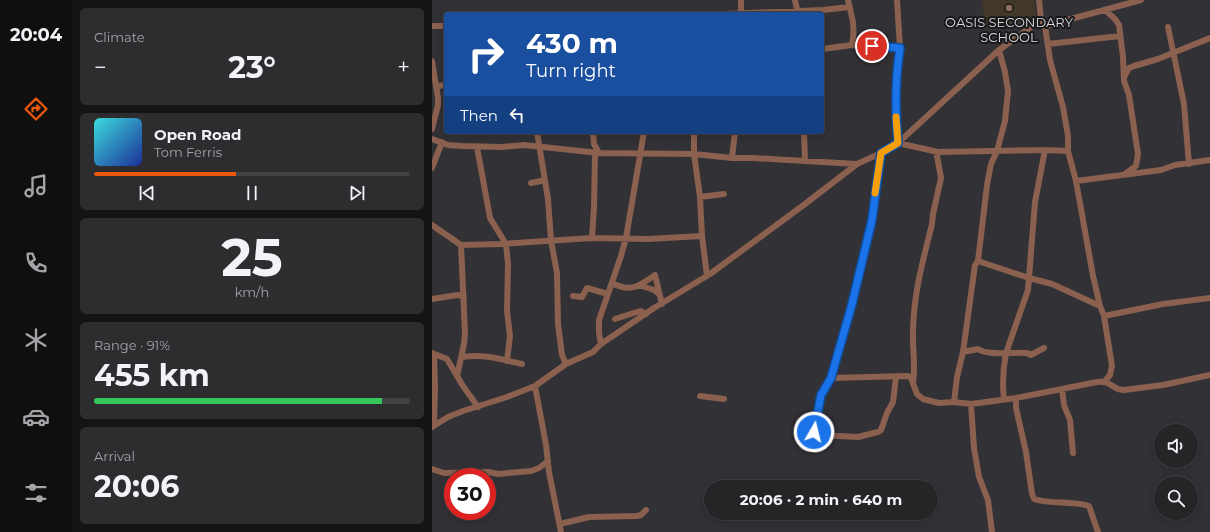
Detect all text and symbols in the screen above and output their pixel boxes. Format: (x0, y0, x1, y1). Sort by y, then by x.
marker: OASIS SECONDARY SCHOOL (1004, 3, 1014, 13)
place label: OASIS SECONDARY SCHOOL (945, 14, 1074, 45)
text: 20:04 (10, 24, 62, 46)
text: 430 m (526, 26, 618, 60)
icon: right (460, 28, 512, 80)
text: Climate (94, 29, 145, 45)
pin (855, 29, 889, 63)
icon: arrive (861, 35, 883, 57)
text: 23° (228, 49, 276, 86)
text: − (94, 54, 107, 81)
text: + (397, 54, 410, 81)
text: Turn right (526, 60, 616, 82)
icon: directions (22, 95, 50, 123)
icon: left (506, 104, 528, 126)
text: Then (460, 106, 498, 125)
text: Open Road (154, 125, 242, 144)
text: Tom Ferris (154, 144, 222, 160)
icon: music (22, 172, 50, 200)
icon: previous (136, 182, 158, 204)
icon: pause (241, 182, 263, 204)
icon: next (346, 182, 368, 204)
text: 25 (221, 226, 283, 289)
icon: phone (22, 249, 50, 277)
text: km/h (235, 284, 269, 300)
icon: climate (22, 326, 50, 354)
text: Range · 91% (94, 337, 170, 353)
text: 455 km (94, 357, 210, 394)
icon: car (22, 403, 50, 431)
position arrow (793, 411, 835, 453)
map controls (1154, 424, 1198, 520)
button: sound (1154, 424, 1198, 468)
text: Arrival (94, 448, 135, 464)
text: 20:06 (94, 468, 179, 505)
speed limit sign: 30 (444, 468, 496, 520)
button: search (1154, 476, 1198, 520)
icon: filters (22, 479, 50, 507)
text: 20:06 · 2 min · 640 m (740, 490, 902, 509)

